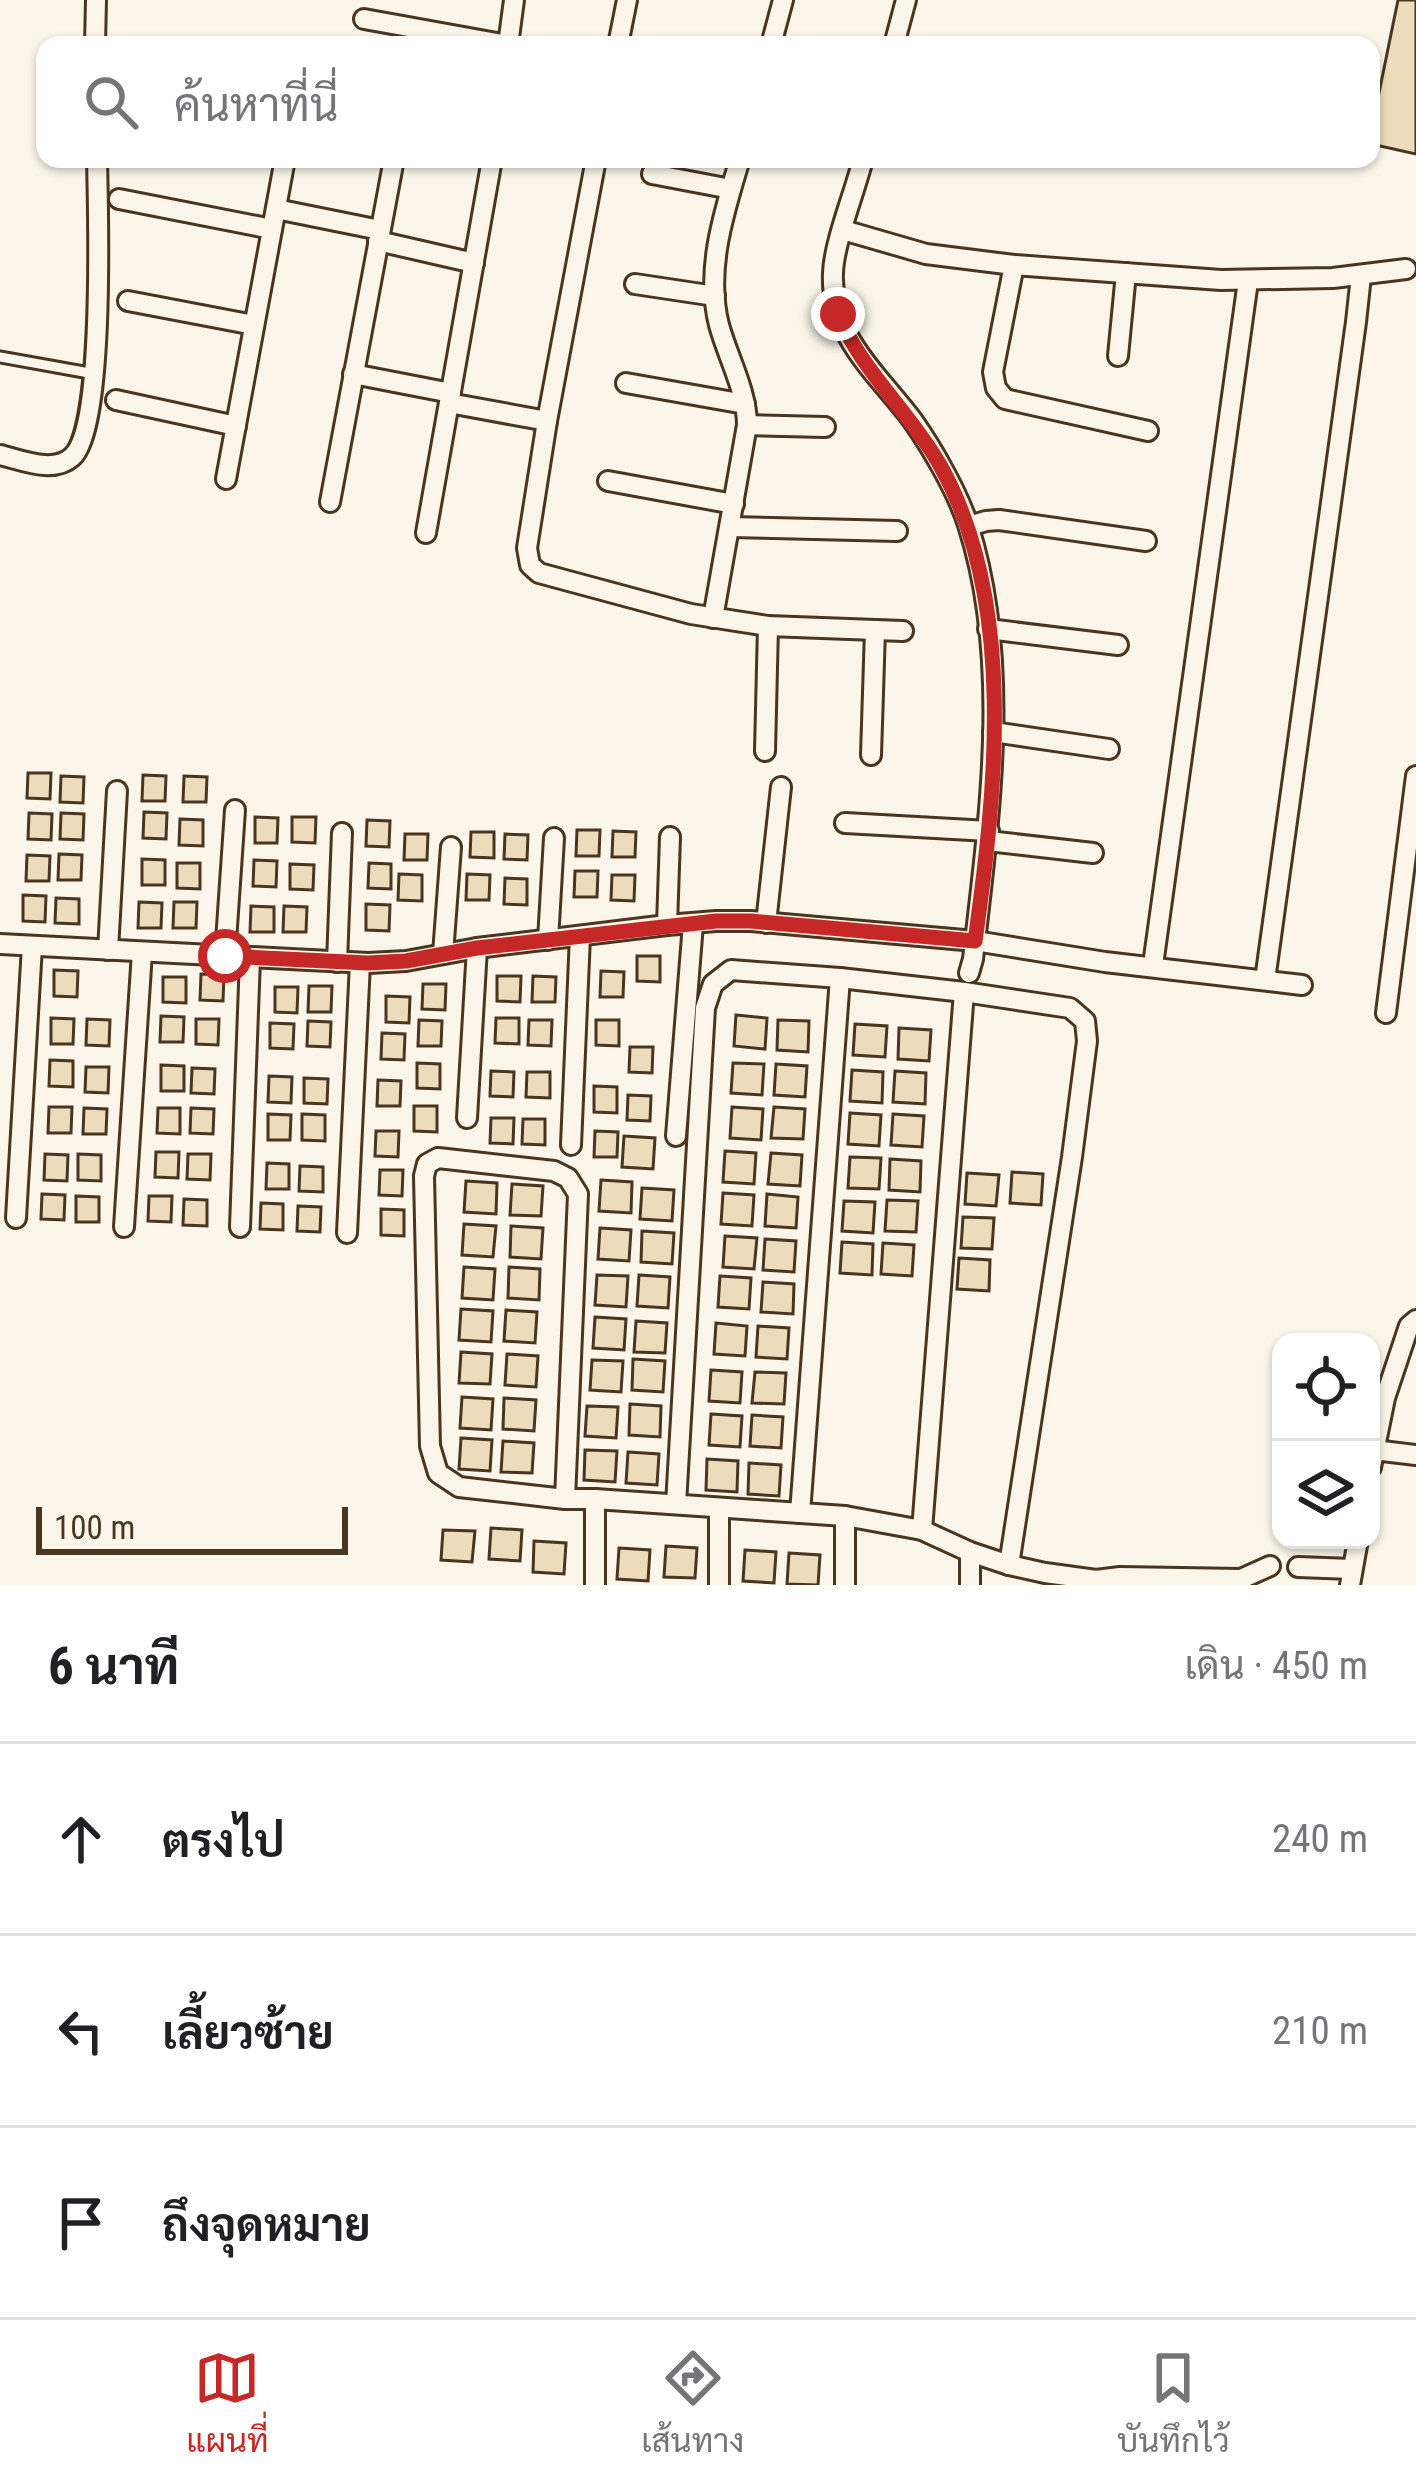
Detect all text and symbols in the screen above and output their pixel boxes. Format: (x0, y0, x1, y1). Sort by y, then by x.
search box (36, 36, 1380, 168)
icon: search (78, 69, 144, 135)
text: ค้นหาที่นี่ (174, 79, 338, 132)
route end (811, 287, 865, 341)
route start (198, 929, 252, 983)
map controls (1272, 1333, 1380, 1549)
button: locate (1272, 1333, 1380, 1441)
button: layers (1272, 1441, 1380, 1549)
scale bar (36, 1501, 348, 1554)
text: 100 m (54, 1508, 135, 1547)
text: 6 นาที (48, 1637, 179, 1696)
text: เดิน · 450 m (1185, 1643, 1368, 1689)
icon: ahead (48, 1806, 114, 1872)
text: ตรงไป (162, 1815, 285, 1868)
text: 240 m (1272, 1816, 1368, 1862)
icon: left (48, 1998, 114, 2064)
text: เลี้ยวซ้าย (162, 2007, 334, 2060)
text: 210 m (1272, 2008, 1368, 2054)
icon: arrive (48, 2190, 114, 2256)
text: ถึงจุดหมาย (162, 2199, 371, 2252)
tab: แผนที่ (186, 2345, 269, 2460)
tab: เส้นทาง (641, 2345, 744, 2460)
tab: บันทึกไว้ (1117, 2345, 1230, 2460)

